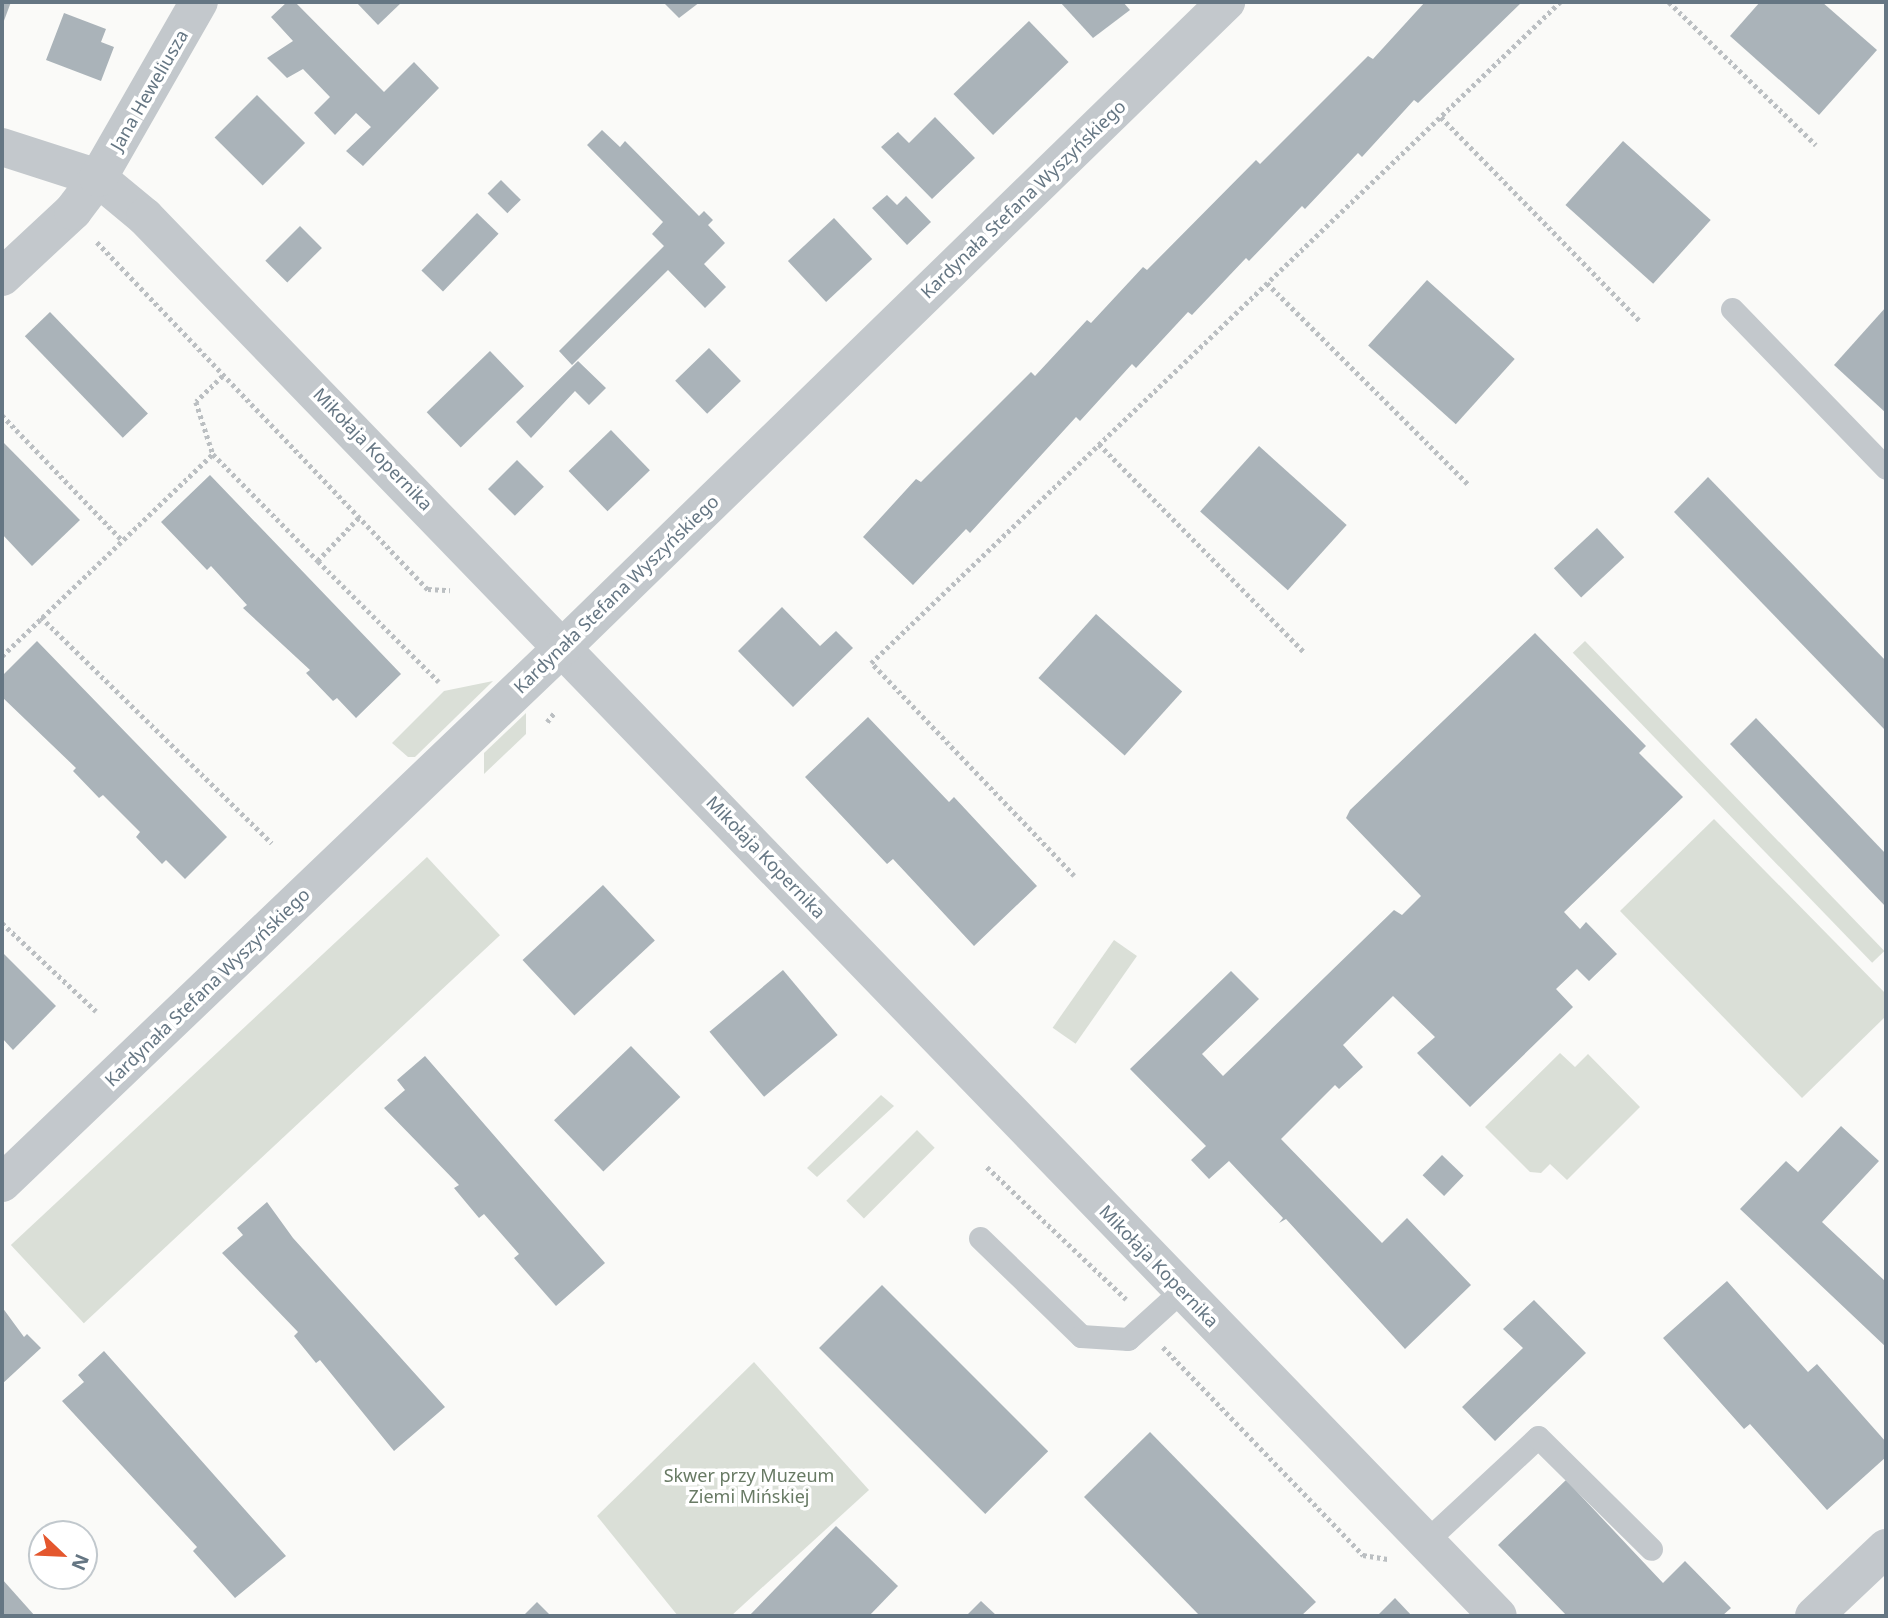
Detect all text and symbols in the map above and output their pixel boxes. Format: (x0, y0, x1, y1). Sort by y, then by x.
street label: Jana Heweliusza (106, 26, 192, 154)
street label: Kardynała Stefana Wyszyńskiego (916, 95, 1130, 303)
street label: Mikołaja Kopernika (309, 383, 437, 515)
street label: Kardynała Stefana Wyszyńskiego (509, 490, 723, 698)
street label: Mikołaja Kopernika (702, 791, 830, 923)
street label: Kardynała Stefana Wyszyńskiego (100, 883, 314, 1091)
street label: Mikołaja Kopernika (1095, 1200, 1223, 1332)
park label: Skwer przy Muzeum Ziemi Mińskiej (664, 1465, 834, 1508)
north arrow (28, 1520, 98, 1590)
text: N (66, 1550, 95, 1575)

